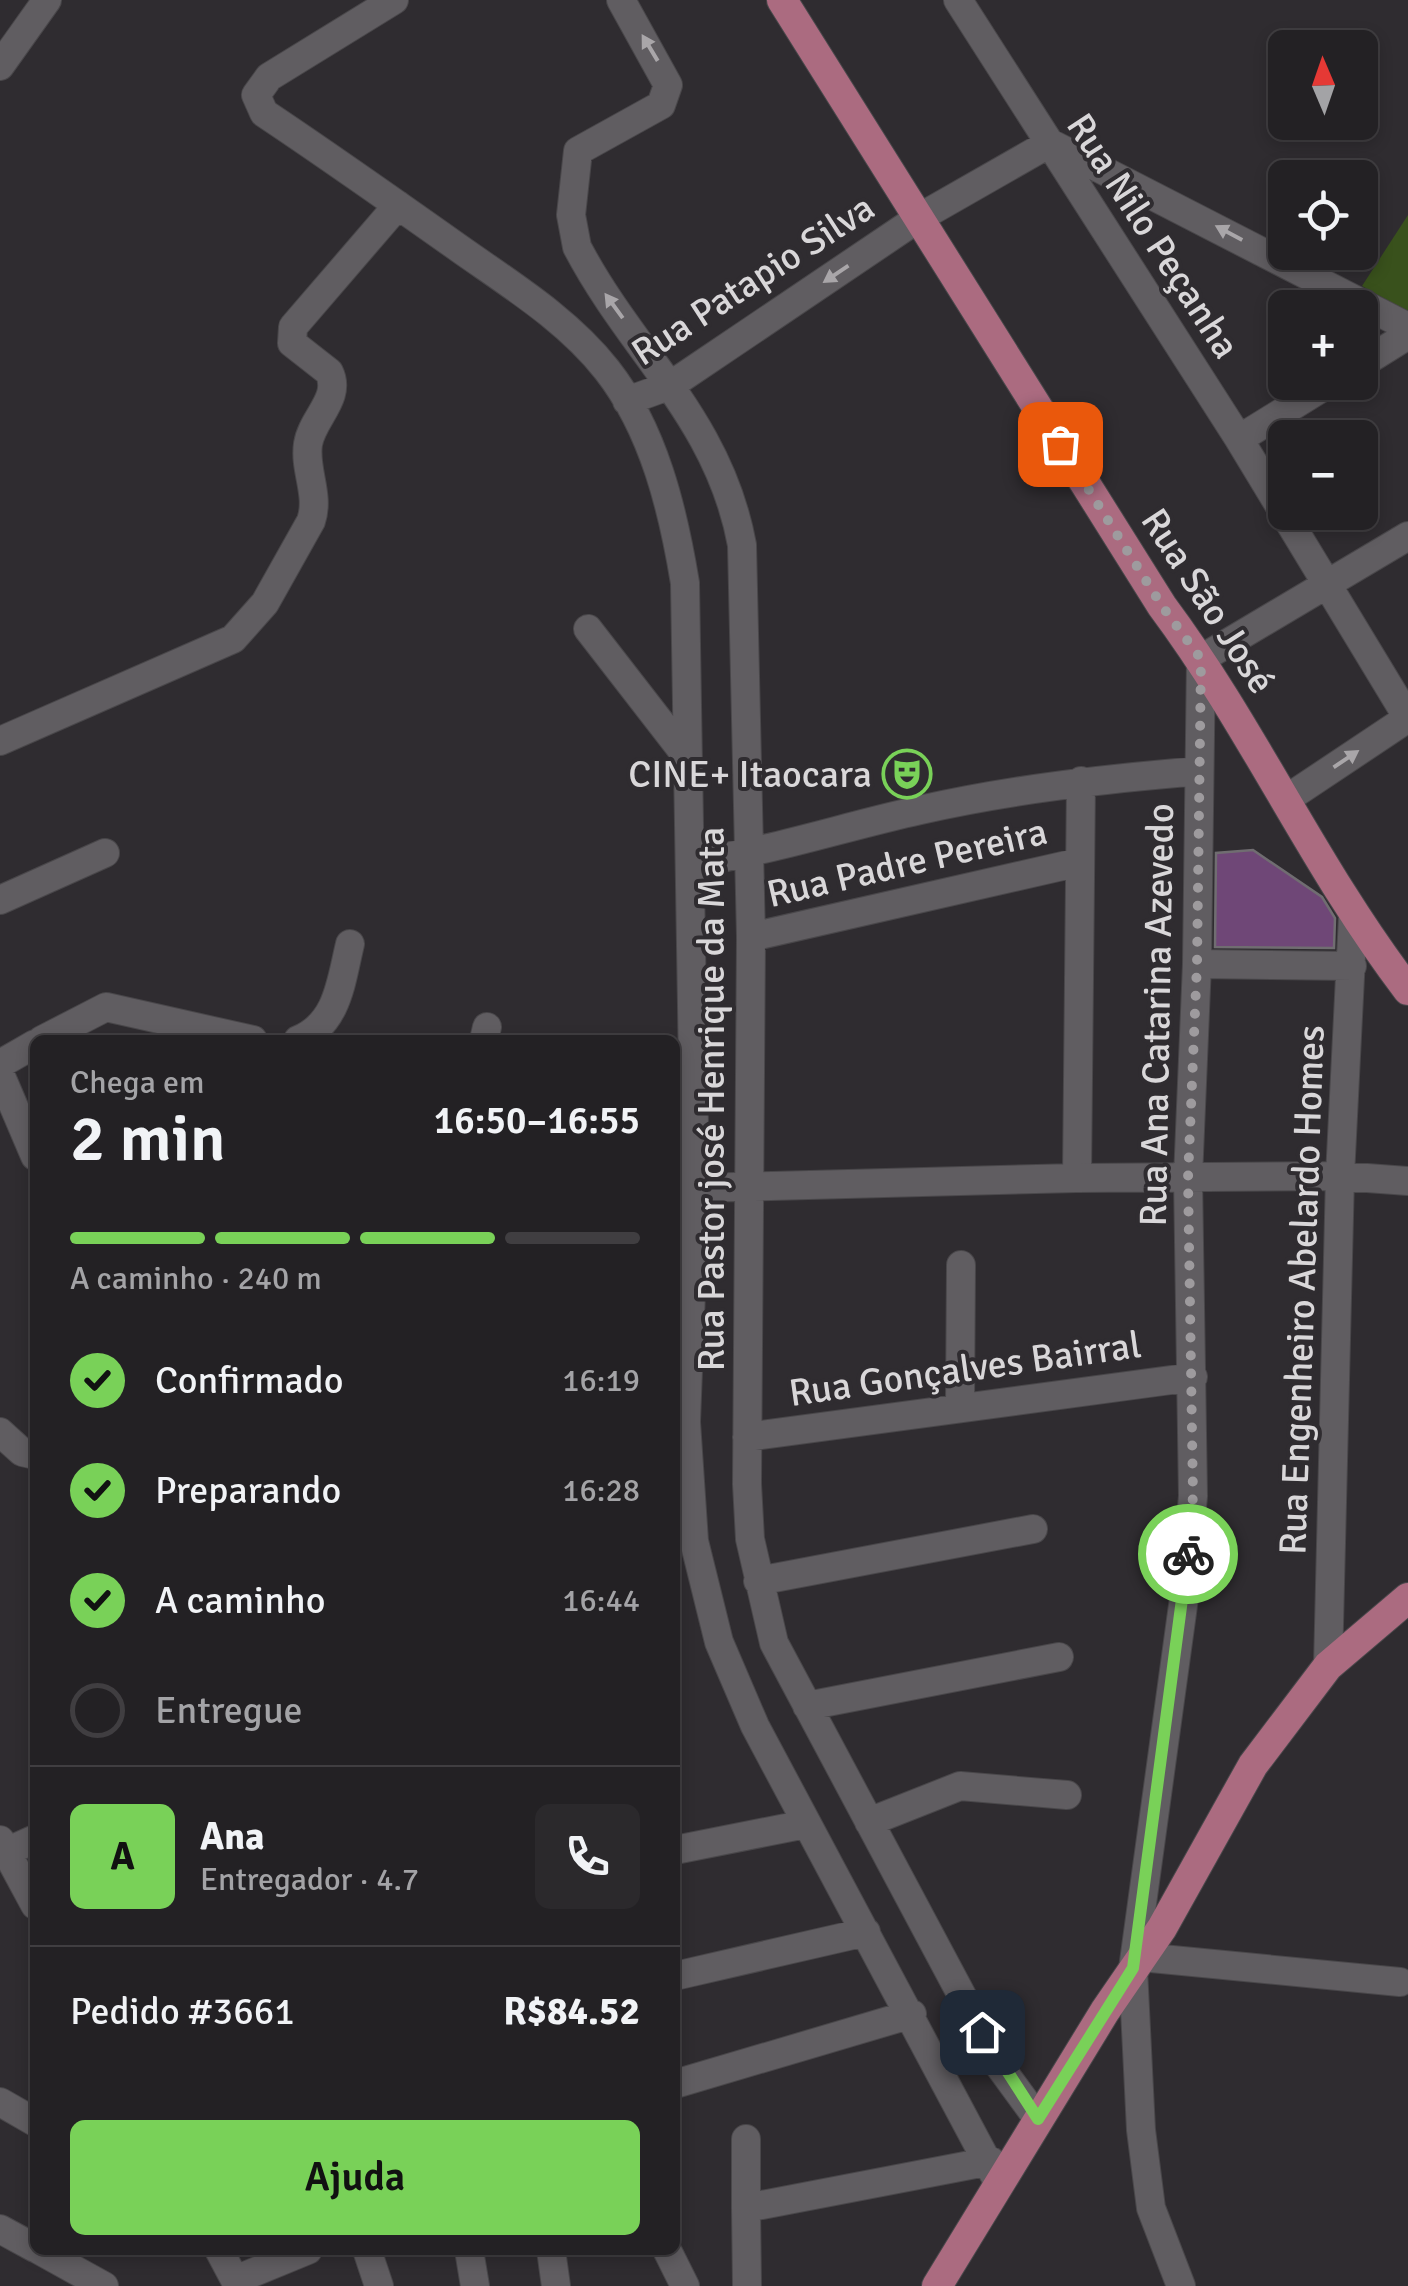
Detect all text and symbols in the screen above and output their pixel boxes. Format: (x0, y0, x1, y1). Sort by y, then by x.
north arrow (1268, 30, 1378, 140)
map controls (1268, 30, 1378, 530)
one-way arrow (642, 34, 659, 62)
street label: Rua Nilo Peçanha (1056, 105, 1250, 367)
button: locate (1268, 160, 1378, 270)
street label: Rua Patapio Silva (623, 184, 883, 376)
one-way arrow (1214, 225, 1243, 242)
one-way arrow (823, 264, 850, 282)
button: + (1268, 290, 1378, 400)
one-way arrow (605, 292, 625, 319)
pin (1018, 402, 1103, 487)
icon: bag (1033, 417, 1088, 472)
button: − (1268, 420, 1378, 530)
street label: Rua São José (1131, 500, 1285, 702)
theatre icon: CINE+ Itaocara (881, 748, 933, 800)
one-way arrow (1333, 750, 1360, 769)
place label: CINE+ Itaocara (628, 751, 872, 798)
street label: Rua Ana Catarina Azevedo (1130, 803, 1184, 1227)
street label: Rua Padre Pereira (762, 808, 1052, 918)
street label: Rua Pastor josé Henrique da Mata (688, 827, 735, 1371)
street label: Rua Engenheiro Abelardo Homes (1269, 1024, 1335, 1556)
text: Chega em (70, 1063, 204, 1102)
text: 16:50–16:55 (434, 1097, 640, 1144)
text: 2 min (70, 1099, 226, 1179)
text: A caminho · 240 m (70, 1259, 322, 1298)
street label: Rua Gonçalves Bairral (786, 1321, 1144, 1417)
icon: check (70, 1353, 125, 1408)
text: Confirmado (155, 1357, 344, 1404)
text: 16:19 (562, 1361, 640, 1400)
icon: check (70, 1463, 125, 1518)
text: Preparando (155, 1467, 341, 1514)
text: 16:28 (562, 1471, 640, 1510)
courier (1138, 1504, 1238, 1604)
icon: bike (1161, 1527, 1216, 1582)
icon: check (70, 1573, 125, 1628)
text: A caminho (155, 1577, 326, 1624)
text: 16:44 (562, 1581, 640, 1620)
text: Entregue (155, 1687, 303, 1734)
button: phone (535, 1804, 640, 1909)
text: Ana (200, 1813, 265, 1860)
text: A (110, 1833, 135, 1880)
text: Entregador · 4.7 (200, 1860, 419, 1899)
text: Pedido #3661 (70, 1988, 295, 2035)
text: R$84.52 (503, 1988, 640, 2035)
pin (940, 1990, 1025, 2075)
icon: home (955, 2005, 1010, 2060)
button: Ajuda (70, 2120, 640, 2235)

